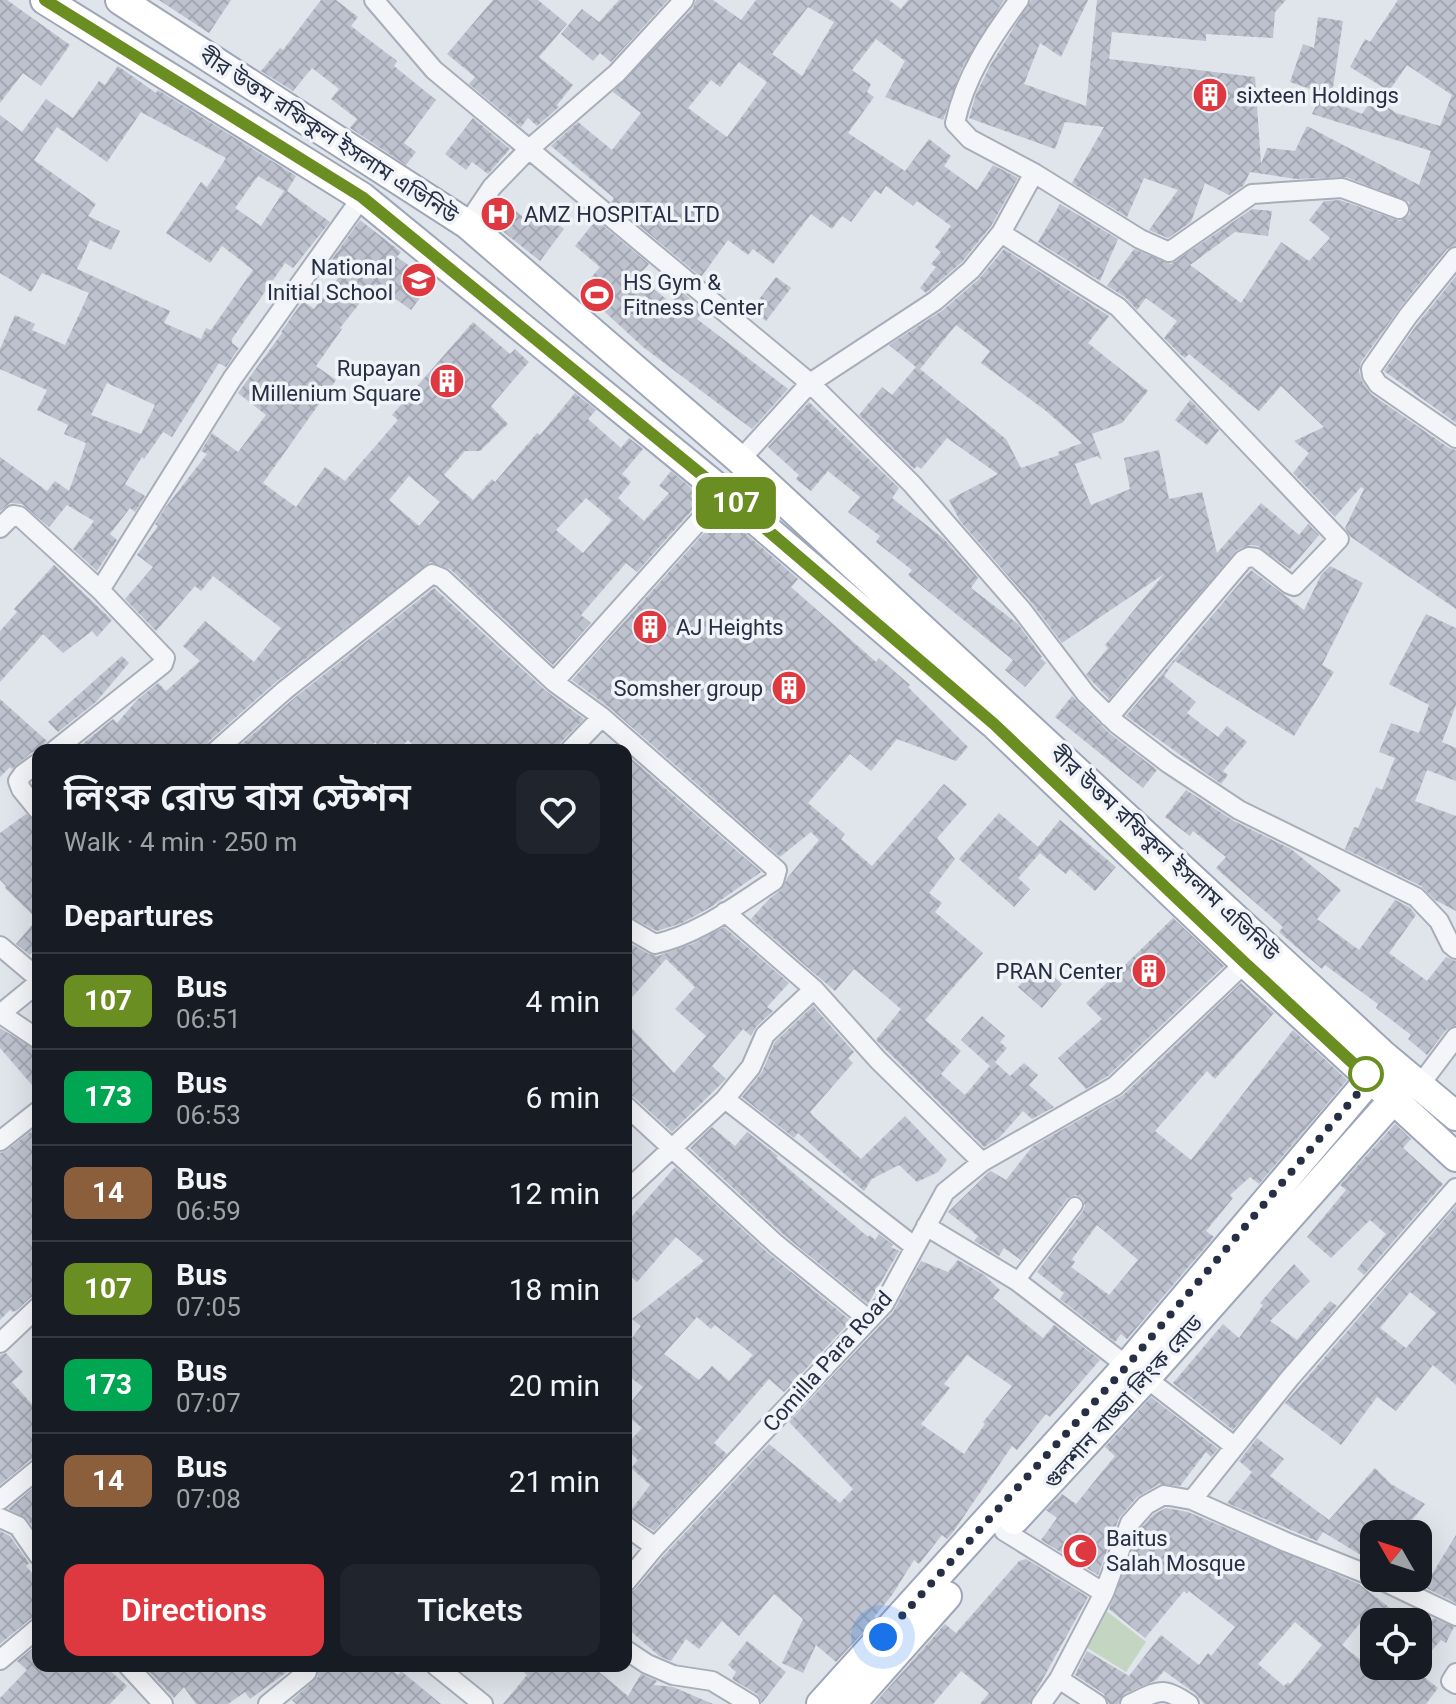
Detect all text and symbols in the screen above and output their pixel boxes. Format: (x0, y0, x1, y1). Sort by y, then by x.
street label: বীর উত্তম রফিকুল ইসলাম এভিনিউ (194, 42, 463, 229)
building icon: sixteen Holdings (1191, 76, 1229, 114)
place label: sixteen Holdings (1236, 83, 1399, 108)
hospital icon: AMZ HOSPITAL LTD (479, 195, 517, 233)
place label: AMZ HOSPITAL LTD (524, 202, 720, 227)
place label: National Initial School (267, 255, 393, 305)
school or university icon: National Initial School (400, 261, 438, 299)
place label: HS Gym & Fitness Center (623, 270, 765, 320)
sports icon: HS Gym & Fitness Center (578, 276, 616, 314)
place label: Rupayan Millenium Square (251, 356, 421, 406)
building icon: Rupayan Millenium Square (428, 362, 466, 400)
line badge: 107 (690, 477, 782, 529)
text: 107 (712, 486, 760, 519)
building icon: AJ Heights (631, 608, 669, 646)
place label: AJ Heights (676, 615, 784, 640)
building icon: Somsher group (770, 669, 808, 707)
place label: Somsher group (613, 676, 763, 701)
street label: বীর উত্তম রফিকুল ইসলাম এভিনিউ (1044, 740, 1284, 967)
button: heart (516, 770, 600, 854)
text: লিংক রোড বাস স্টেশন (64, 775, 411, 819)
text: Walk · 4 min · 250 m (64, 827, 297, 857)
text: Departures (64, 898, 214, 933)
building icon: PRAN Center (1130, 952, 1168, 990)
place label: PRAN Center (996, 959, 1124, 984)
text: Bus (176, 969, 227, 1004)
text: 107 (84, 984, 132, 1017)
text: 4 min (526, 984, 600, 1019)
text: 06:51 (176, 1004, 241, 1034)
unlabelled marker (1349, 1057, 1383, 1091)
text: Bus (176, 1065, 227, 1100)
text: 173 (84, 1080, 132, 1113)
text: 6 min (526, 1080, 600, 1115)
text: 06:53 (176, 1100, 241, 1130)
text: Bus (176, 1161, 227, 1196)
text: 14 (92, 1176, 124, 1209)
text: 12 min (509, 1176, 600, 1211)
text: 06:59 (176, 1196, 241, 1226)
text: Bus (176, 1257, 227, 1292)
text: 107 (84, 1272, 132, 1305)
text: 18 min (509, 1272, 600, 1307)
street label: Comilla Para Road (758, 1286, 897, 1437)
text: 07:05 (176, 1292, 241, 1322)
street label: গুলশান বাড্ডা লিংক রোড (1039, 1310, 1208, 1494)
text: Bus (176, 1353, 227, 1388)
text: 173 (84, 1368, 132, 1401)
text: 20 min (509, 1368, 600, 1403)
text: 07:07 (176, 1388, 241, 1418)
text: Bus (176, 1449, 227, 1484)
text: 14 (92, 1464, 124, 1497)
text: 21 min (509, 1464, 600, 1499)
text: 07:08 (176, 1484, 241, 1514)
north arrow (1360, 1520, 1432, 1592)
map controls (1360, 1520, 1432, 1680)
place label: Baitus Salah Mosque (1106, 1526, 1245, 1576)
mosque icon: Baitus Salah Mosque (1061, 1532, 1099, 1570)
button: Directions (64, 1564, 324, 1656)
button: Tickets (340, 1564, 600, 1656)
button: locate (1360, 1608, 1432, 1680)
your location (863, 1617, 903, 1657)

